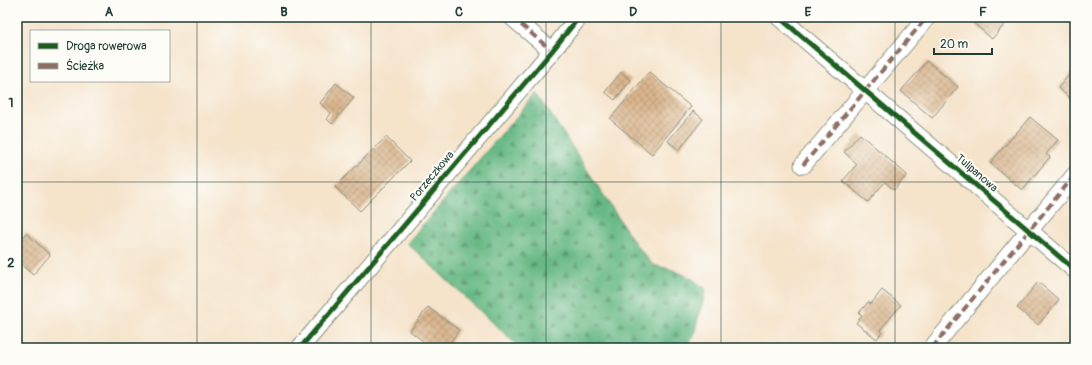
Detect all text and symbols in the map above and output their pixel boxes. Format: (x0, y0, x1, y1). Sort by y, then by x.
text: A (105, 4, 114, 20)
text: B (280, 4, 288, 20)
text: C (455, 4, 463, 20)
text: D (629, 4, 637, 20)
text: E (805, 4, 812, 20)
text: F (979, 4, 987, 20)
legend (30, 30, 170, 82)
scale bar (934, 30, 992, 56)
text: 20 m (940, 37, 969, 52)
text: Droga rowerowa (66, 39, 147, 54)
text: Ścieżka (66, 58, 104, 74)
text: 1 (8, 95, 14, 111)
street label: Porzeczkowa (407, 148, 457, 204)
street label: Tulipanowa (954, 151, 1000, 195)
text: 2 (7, 255, 15, 271)

